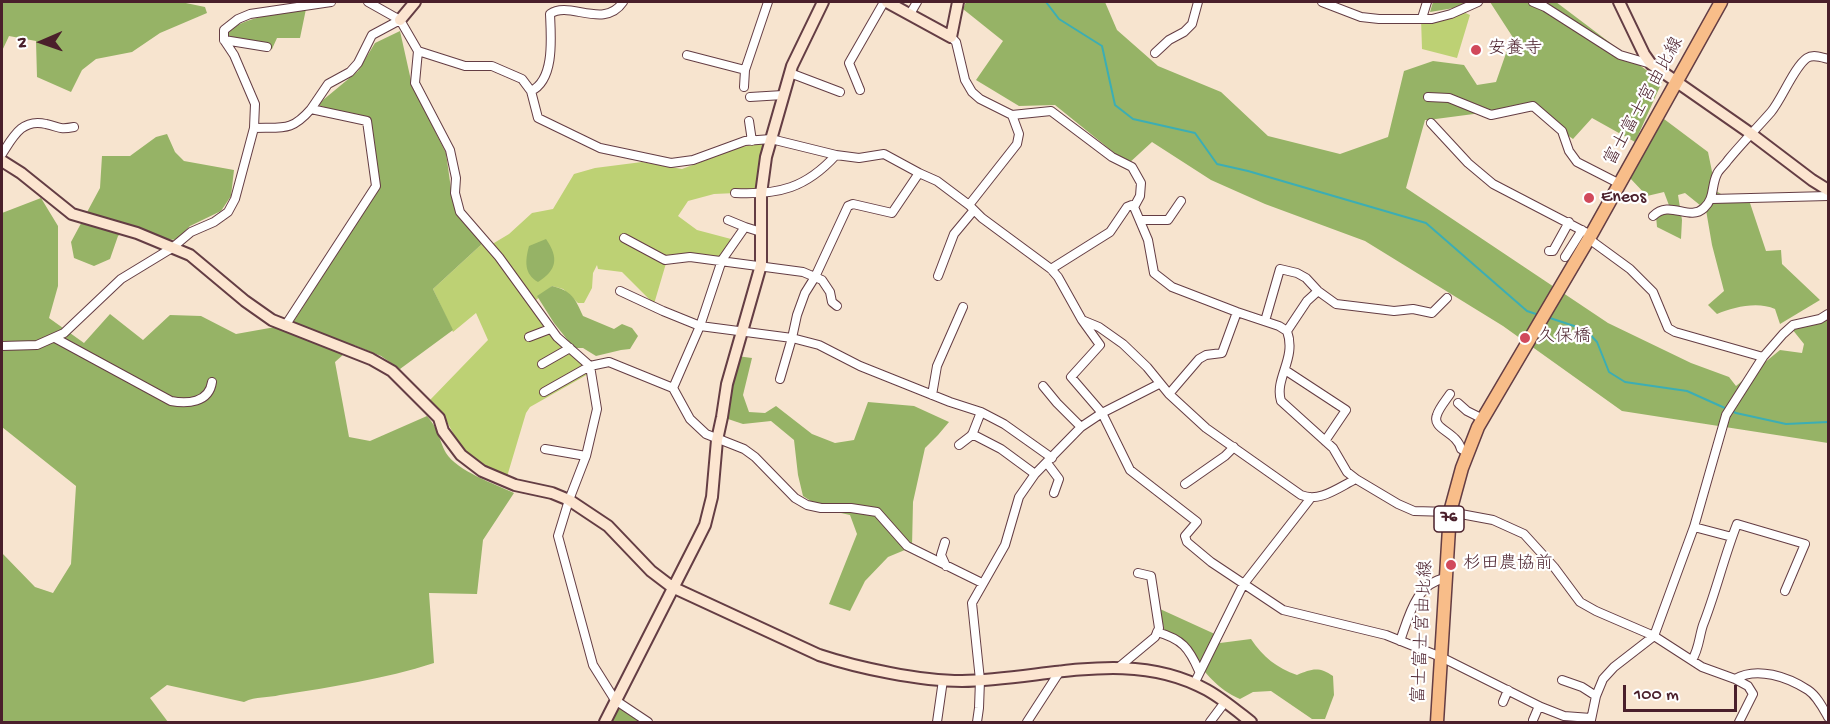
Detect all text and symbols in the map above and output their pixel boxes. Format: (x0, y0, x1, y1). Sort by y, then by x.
north arrow (12, 12, 72, 72)
street label: 富士富士宮由比線 (1601, 34, 1689, 170)
text: N (14, 37, 33, 48)
place label: 安養寺 (1488, 39, 1542, 61)
marker: 安養寺 (1469, 43, 1483, 57)
place label: Eneos (1601, 187, 1646, 209)
marker: Eneos (1582, 191, 1596, 205)
place label: 久保橋 (1537, 327, 1591, 349)
marker: 久保橋 (1518, 331, 1532, 345)
road number: 76 (1434, 506, 1464, 532)
place label: 杉田農協前 (1463, 554, 1553, 576)
marker: 杉田農協前 (1444, 558, 1458, 572)
street label: 富士富士宮由比線 (1409, 560, 1439, 704)
scale bar (1626, 673, 1740, 711)
text: 100 m (1634, 685, 1679, 706)

